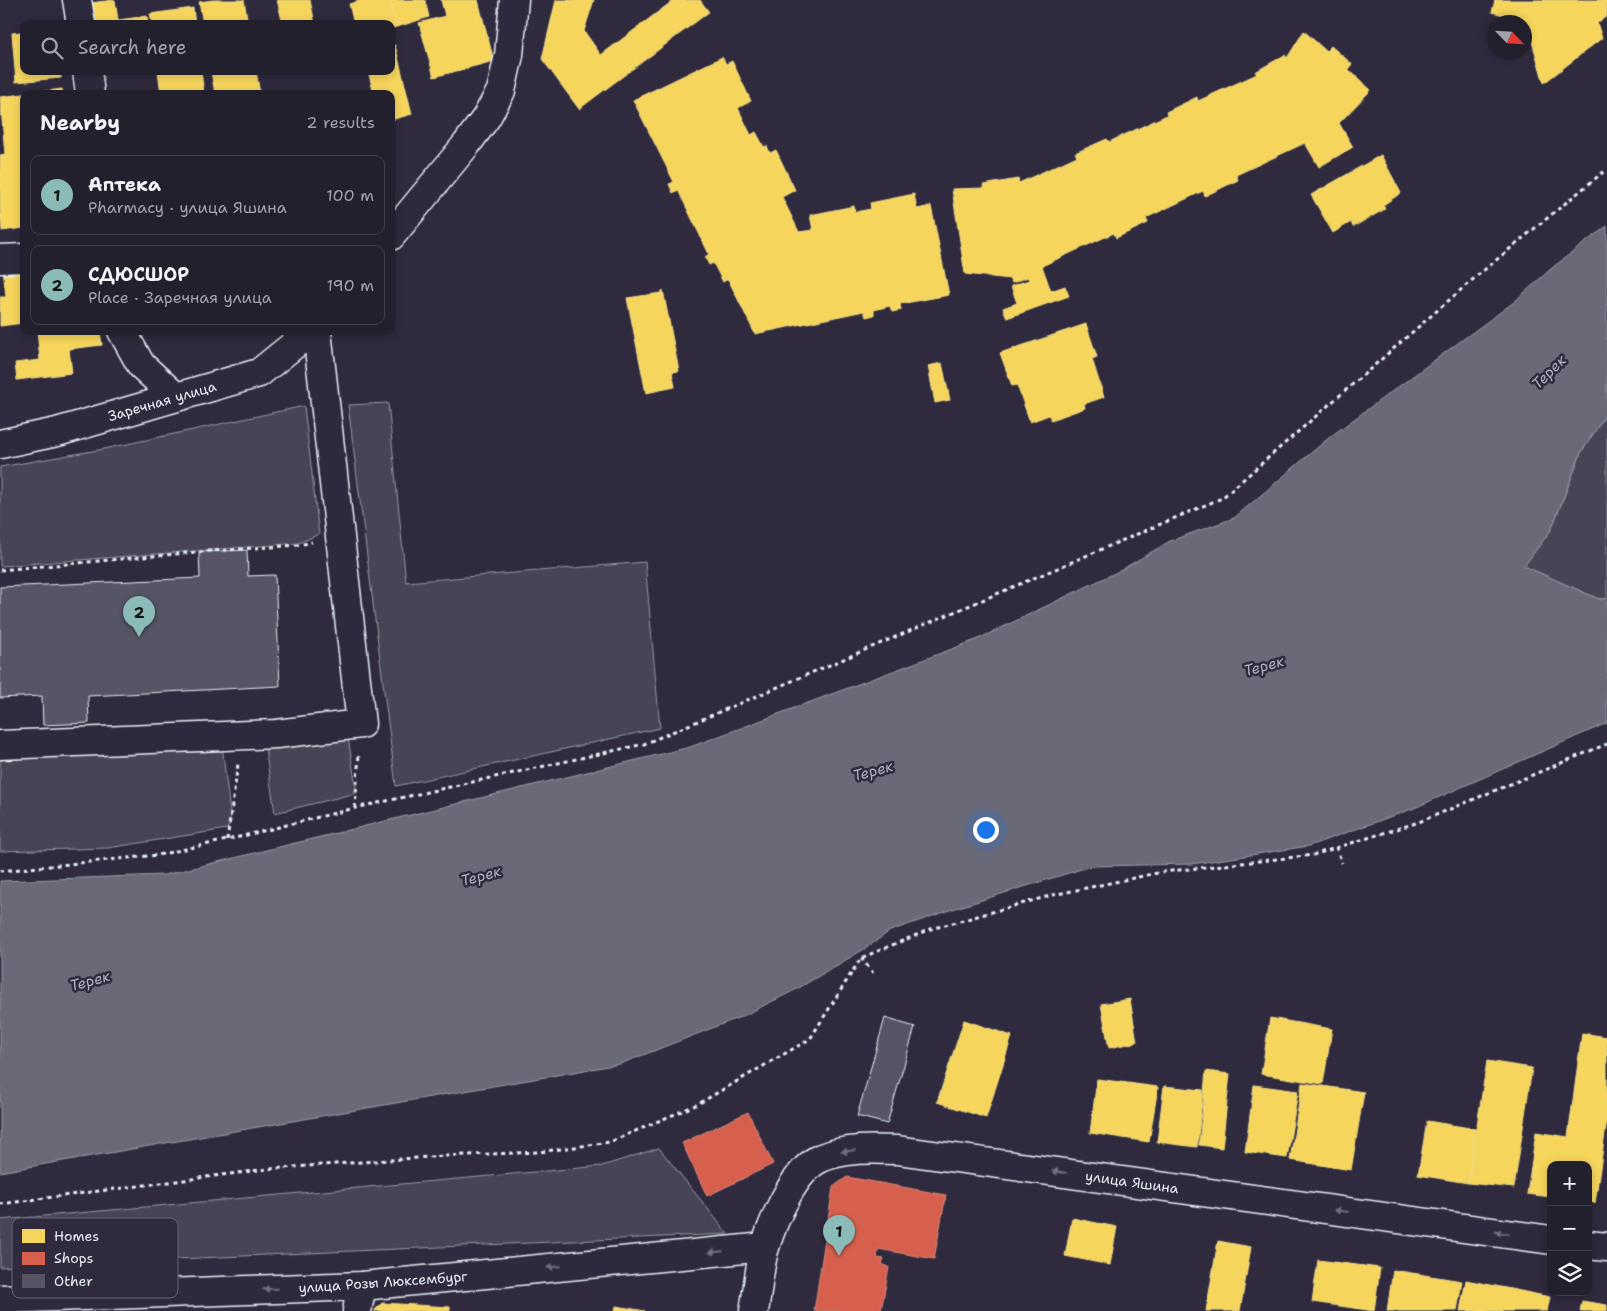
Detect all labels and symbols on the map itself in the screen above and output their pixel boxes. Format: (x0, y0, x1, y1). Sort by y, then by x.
north arrow (1487, 15, 1532, 60)
water label: Терек (1527, 350, 1571, 394)
street label: Заречная улица (106, 377, 218, 425)
pin: 2 (123, 596, 155, 637)
water label: Терек (1242, 651, 1287, 681)
water label: Терек (851, 756, 896, 786)
your location (973, 817, 999, 843)
water label: Терек (459, 861, 504, 891)
water label: Терек (68, 966, 113, 996)
one-way arrow (840, 1147, 856, 1155)
street label: улица Яшина (1084, 1167, 1180, 1197)
one-way arrow (1051, 1168, 1067, 1176)
one-way arrow (1333, 1207, 1349, 1215)
pin: 1 (823, 1215, 855, 1256)
legend (12, 1218, 178, 1298)
text: Homes (54, 1227, 99, 1245)
one-way arrow (1494, 1229, 1510, 1237)
one-way arrow (708, 1248, 724, 1256)
text: Shops (54, 1249, 93, 1267)
one-way arrow (546, 1263, 562, 1271)
street label: улица Розы Люксембург (298, 1267, 469, 1297)
text: Other (54, 1272, 93, 1290)
one-way arrow (262, 1285, 278, 1293)

